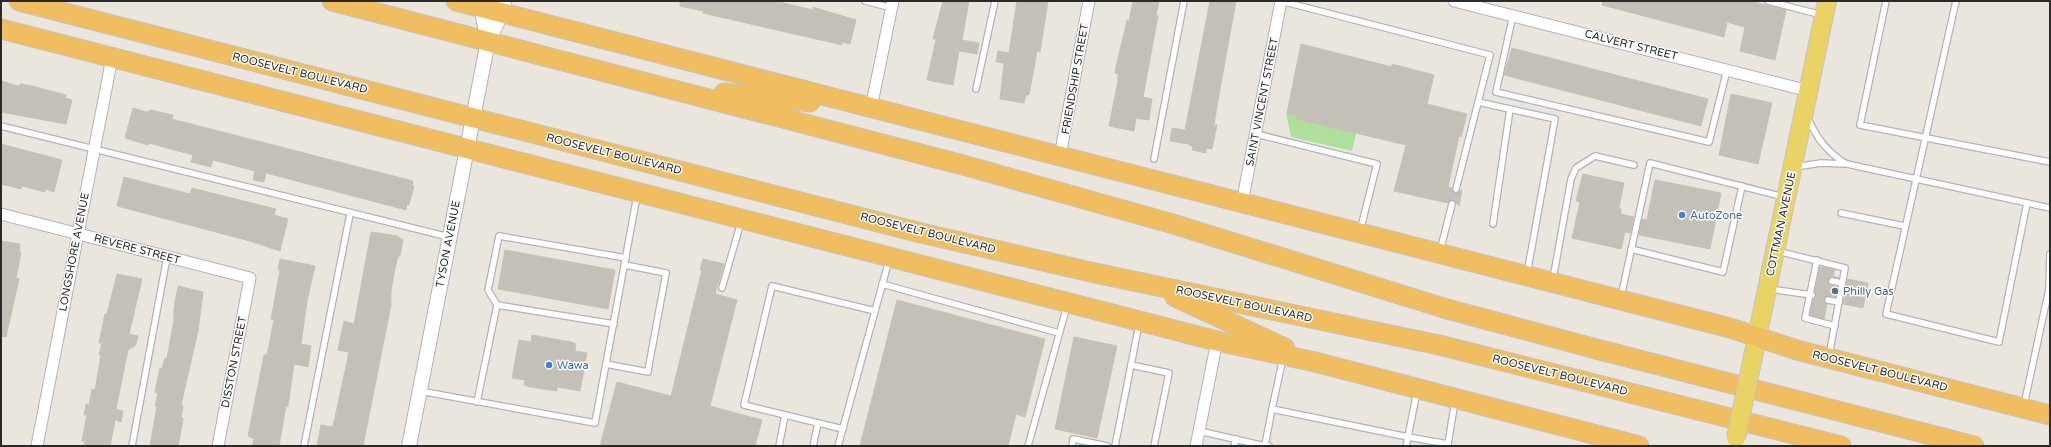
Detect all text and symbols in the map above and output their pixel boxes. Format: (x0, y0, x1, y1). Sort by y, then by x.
street label: FRIENDSHIP STREET (1059, 22, 1091, 135)
street label: CALVERT STREET (1583, 27, 1679, 63)
street label: SAINT VINCENT STREET (1243, 36, 1281, 167)
street label: ROOSEVELT BOULEVARD (231, 50, 369, 96)
street label: ROOSEVELT BOULEVARD (545, 131, 683, 177)
street label: COTTMAN AVENUE (1764, 171, 1798, 277)
street label: LONGSHORE AVENUE (56, 192, 92, 312)
street label: TYSON AVENUE (433, 200, 463, 288)
place label: AutoZone (1690, 209, 1742, 222)
street label: ROOSEVELT BOULEVARD (859, 210, 997, 256)
marker: AutoZone (1677, 210, 1687, 220)
street label: REVERE STREET (92, 231, 182, 267)
street label: ROOSEVELT BOULEVARD (1175, 283, 1313, 325)
place label: Philly Gas (1843, 285, 1894, 298)
marker: Philly Gas (1830, 286, 1840, 296)
street label: DISSTON STREET (219, 315, 249, 409)
street label: ROOSEVELT BOULEVARD (1811, 348, 1949, 394)
street label: ROOSEVELT BOULEVARD (1491, 352, 1629, 398)
place label: Wawa (557, 359, 589, 372)
marker: Wawa (544, 360, 554, 370)

